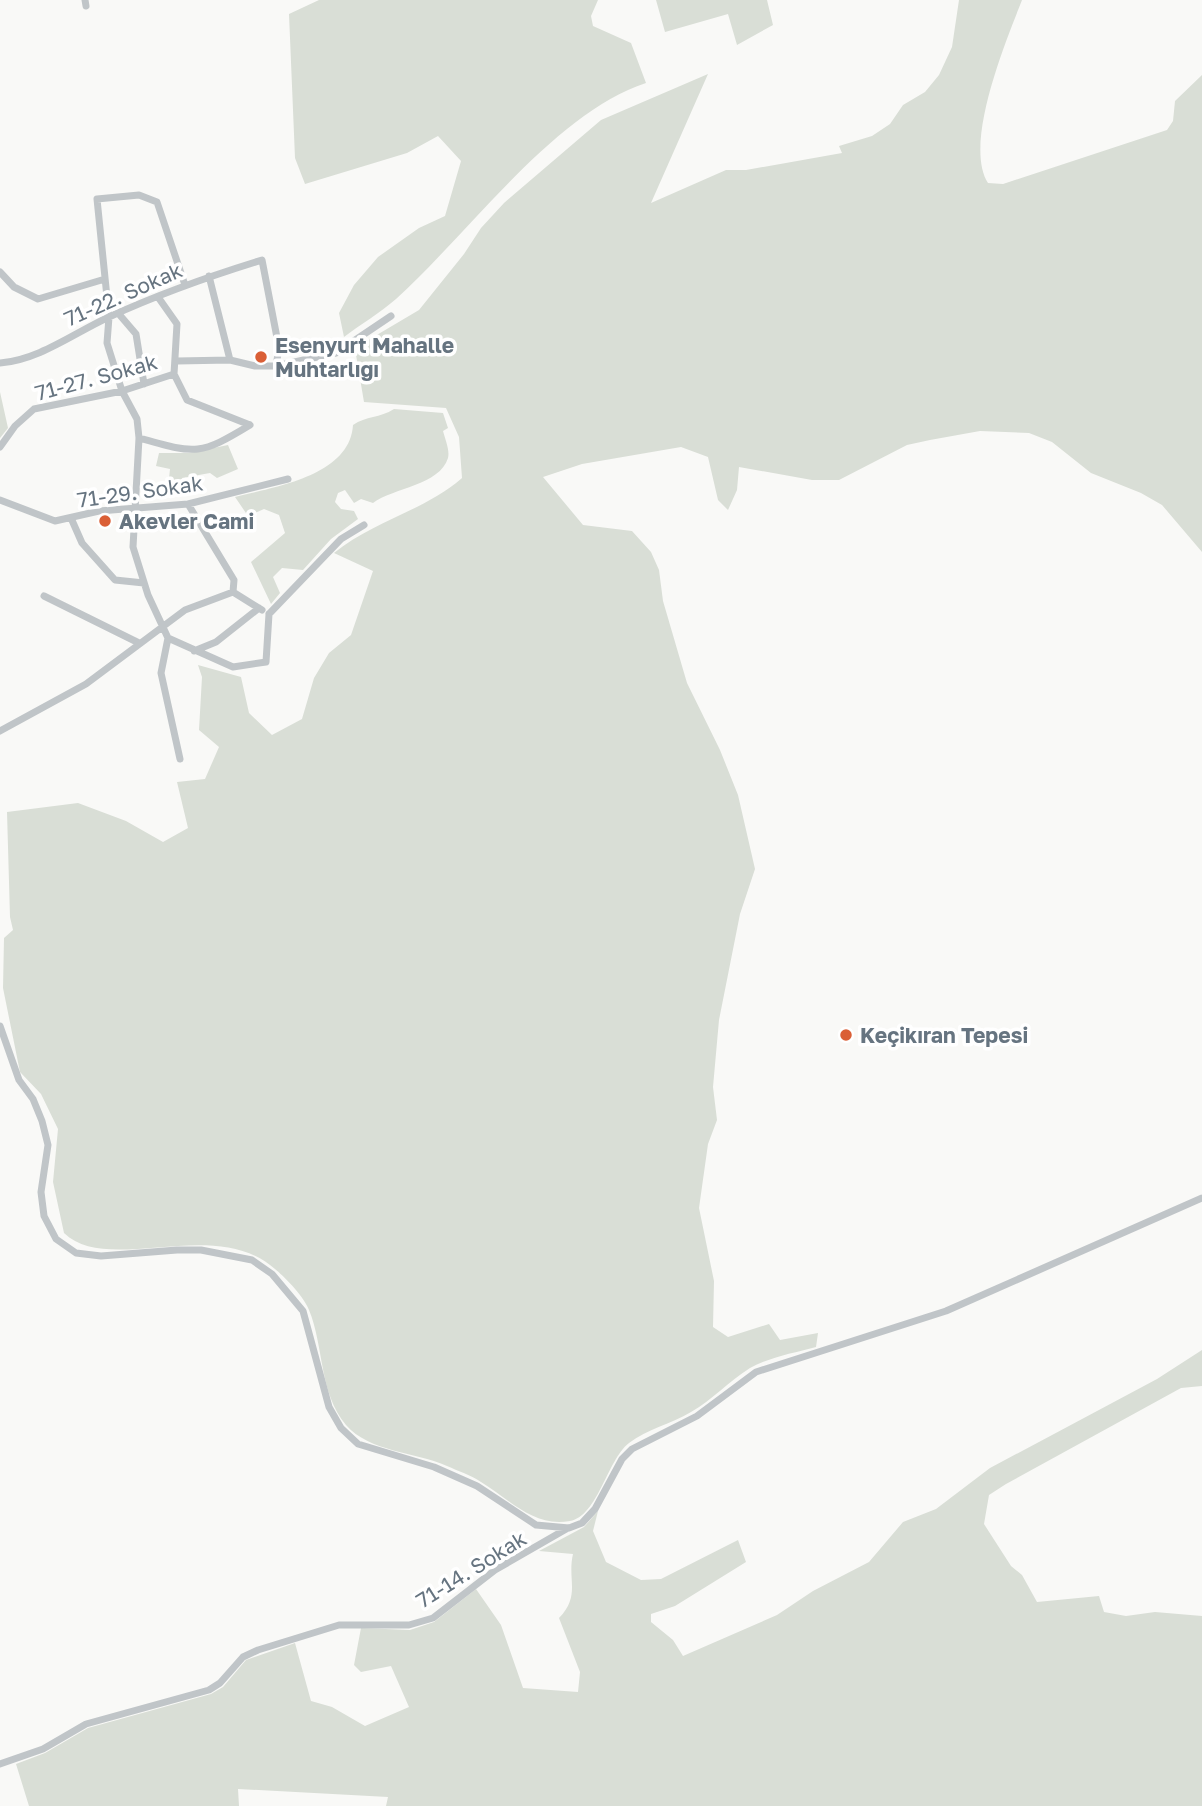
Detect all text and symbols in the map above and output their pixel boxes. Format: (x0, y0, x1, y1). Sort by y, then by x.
street label: 71-22. Sokak (60, 256, 186, 332)
place label: Esenyurt Mahalle Muhtarlığı (275, 332, 454, 382)
street label: 71-27. Sokak (32, 348, 160, 406)
marker: Esenyurt Mahalle Muhtarlığı (253, 349, 269, 365)
street label: 71-29. Sokak (75, 469, 205, 513)
place label: Akevler Cami (119, 508, 254, 534)
marker: Akevler Cami (97, 513, 113, 529)
place label: Keçikıran Tepesi (860, 1022, 1028, 1048)
marker: Keçikıran Tepesi (838, 1027, 854, 1043)
street label: 71-14. Sokak (411, 1525, 531, 1613)

